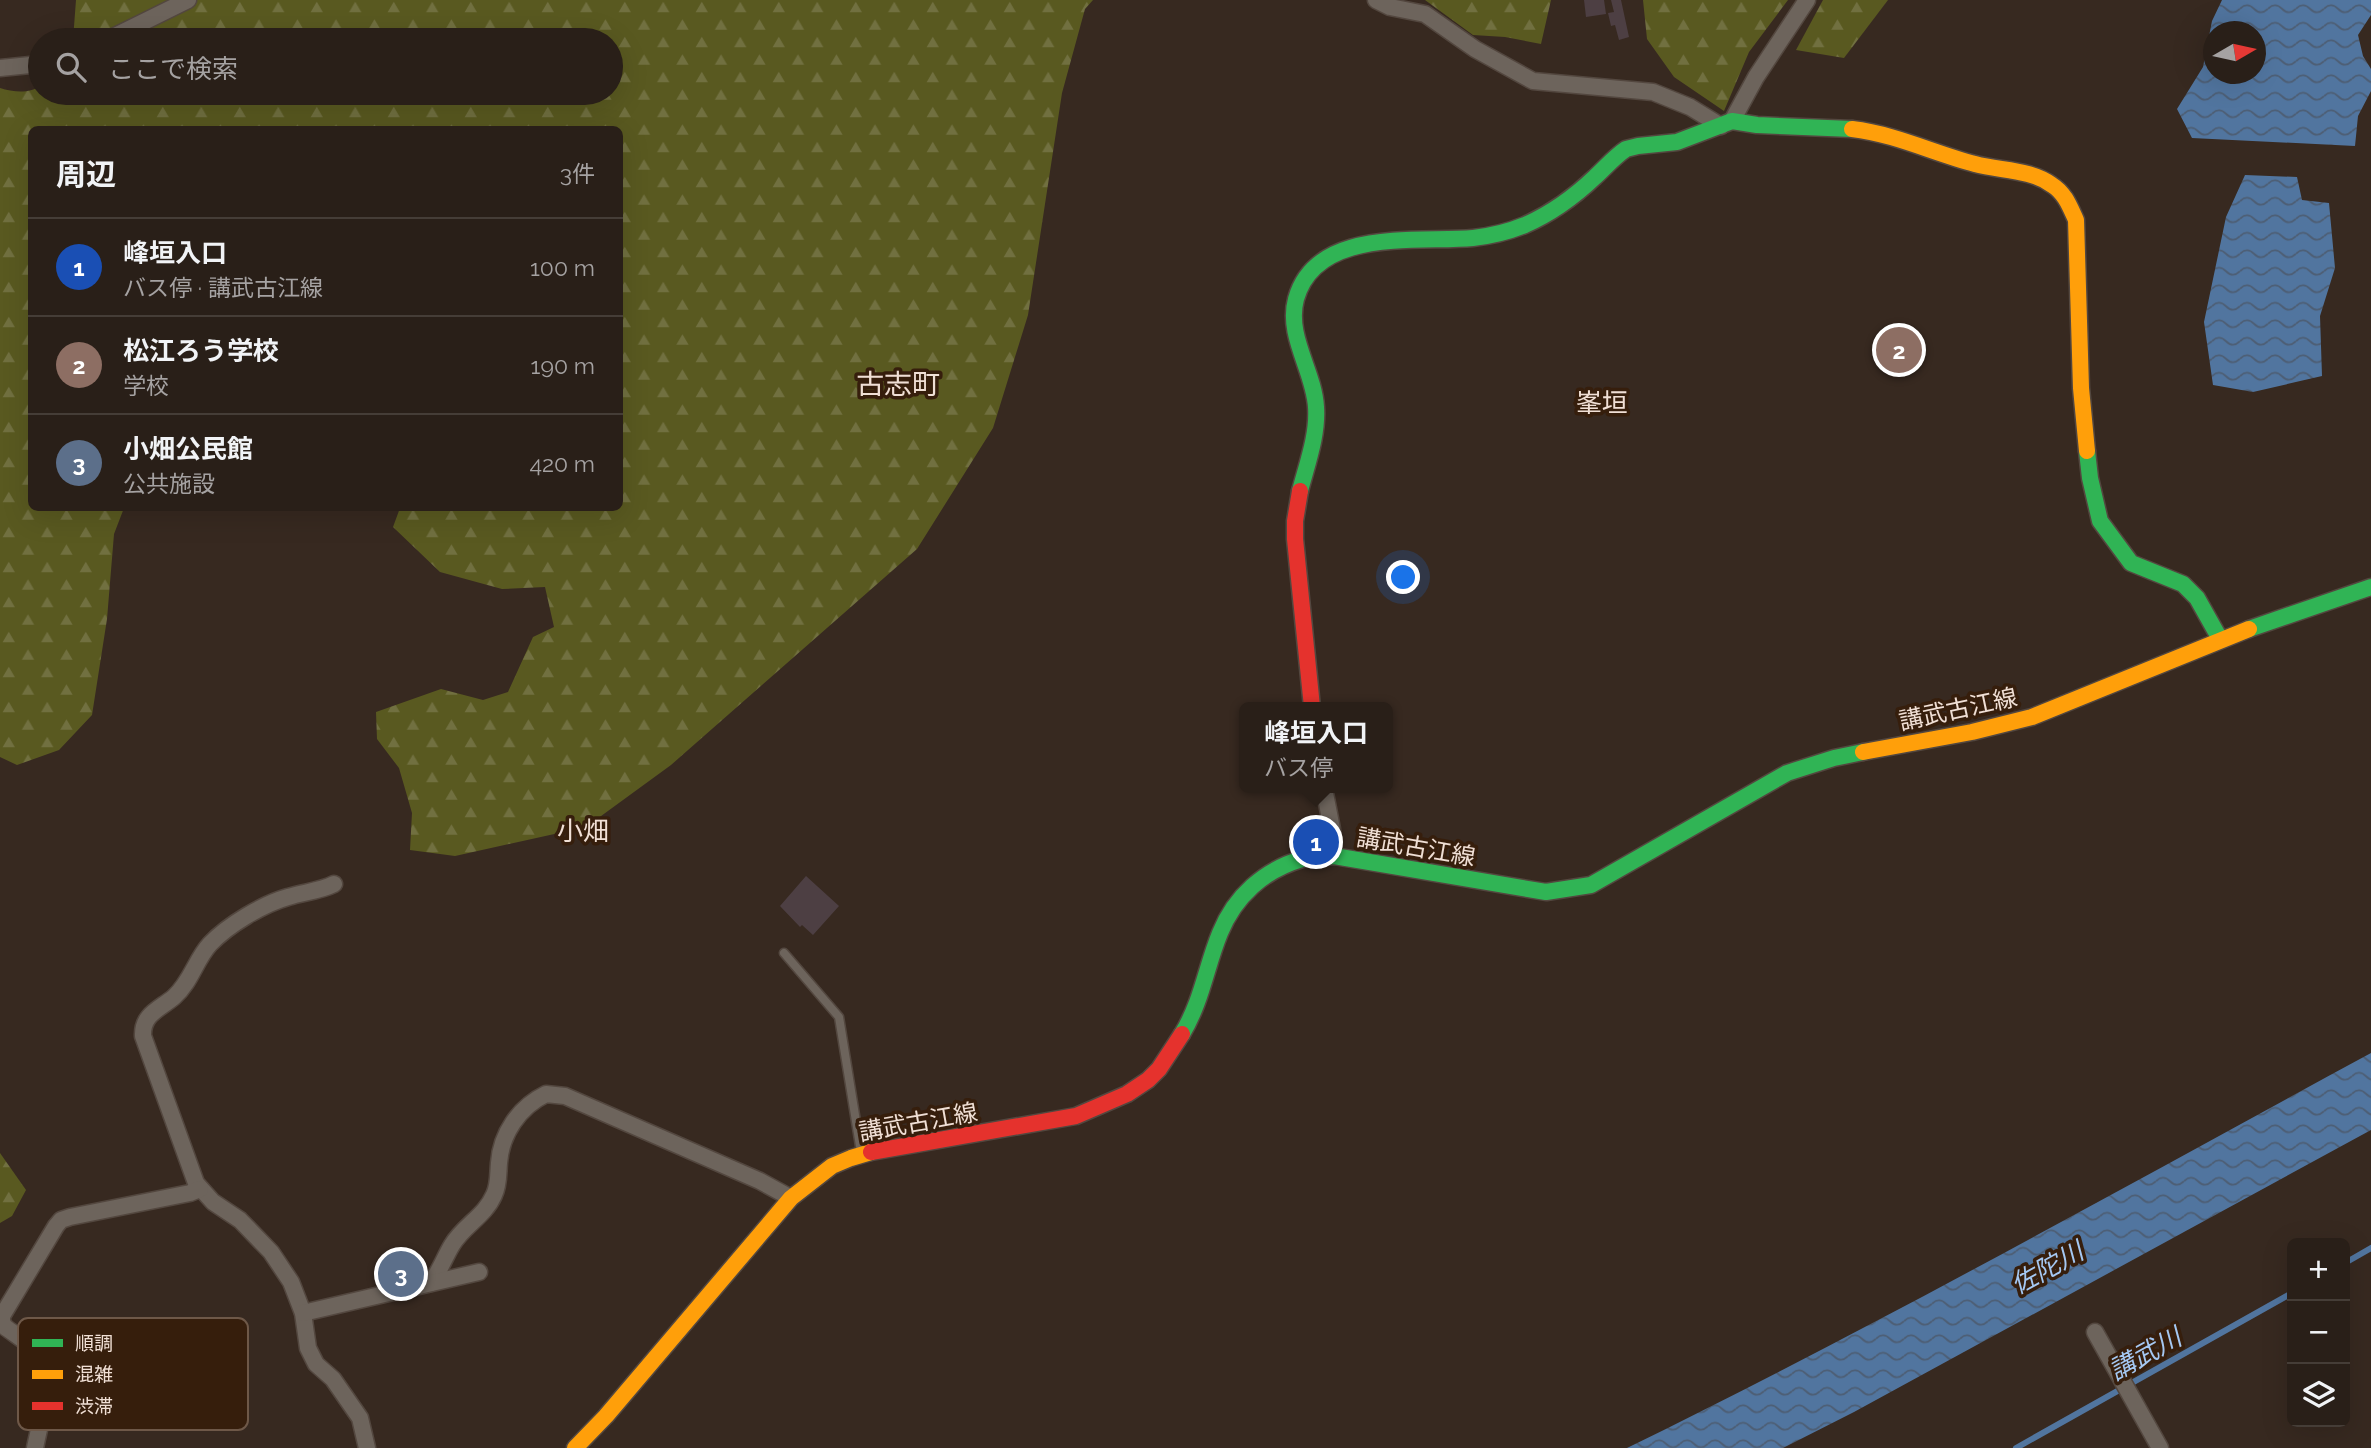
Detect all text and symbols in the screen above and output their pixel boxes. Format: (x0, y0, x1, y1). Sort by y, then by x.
north arrow (2203, 21, 2266, 84)
search box (28, 28, 623, 105)
icon: search (52, 48, 90, 86)
text: ここで検索 (108, 54, 238, 84)
text: 周辺 (56, 157, 116, 192)
text: 3件 (560, 160, 595, 187)
text: 峰垣入口 (123, 238, 227, 268)
text: 1 (73, 254, 85, 281)
text: 100 m (530, 254, 595, 281)
text: バス停 · 講武古江線 (123, 274, 323, 301)
pin: 2 (1876, 324, 1922, 376)
text: 松江ろう学校 (123, 336, 279, 366)
text: 2 (73, 352, 85, 379)
text: 190 m (531, 352, 595, 379)
district label: 古志町 (856, 368, 940, 401)
text: 学校 (123, 372, 169, 399)
district label: 峯垣 (1576, 388, 1628, 418)
text: 小畑公民館 (123, 434, 253, 464)
text: 3 (73, 450, 85, 477)
text: 420 m (529, 450, 595, 477)
text: 公共施設 (123, 470, 215, 497)
your location (1386, 560, 1420, 594)
street label: 講武古江線 (1896, 682, 2020, 736)
popup (1239, 702, 1393, 793)
text: 峰垣入口 (1264, 718, 1368, 748)
text: バス停 (1264, 754, 1333, 781)
district label: 小畑 (557, 816, 609, 846)
pin: 1 (1293, 816, 1339, 868)
street label: 講武古江線 (1354, 822, 1478, 872)
street label: 講武古江線 (856, 1097, 980, 1147)
water label: 佐陀川 (2006, 1235, 2091, 1300)
map controls (2287, 1238, 2350, 1427)
button: + (2287, 1238, 2350, 1301)
pin: 3 (378, 1248, 424, 1300)
button: − (2287, 1301, 2350, 1364)
legend (18, 1318, 248, 1430)
water label: 講武川 (2104, 1321, 2189, 1386)
text: 順調 (75, 1332, 113, 1354)
text: 混雑 (75, 1363, 113, 1385)
button: layers (2287, 1364, 2350, 1427)
text: 渋滞 (75, 1395, 113, 1417)

